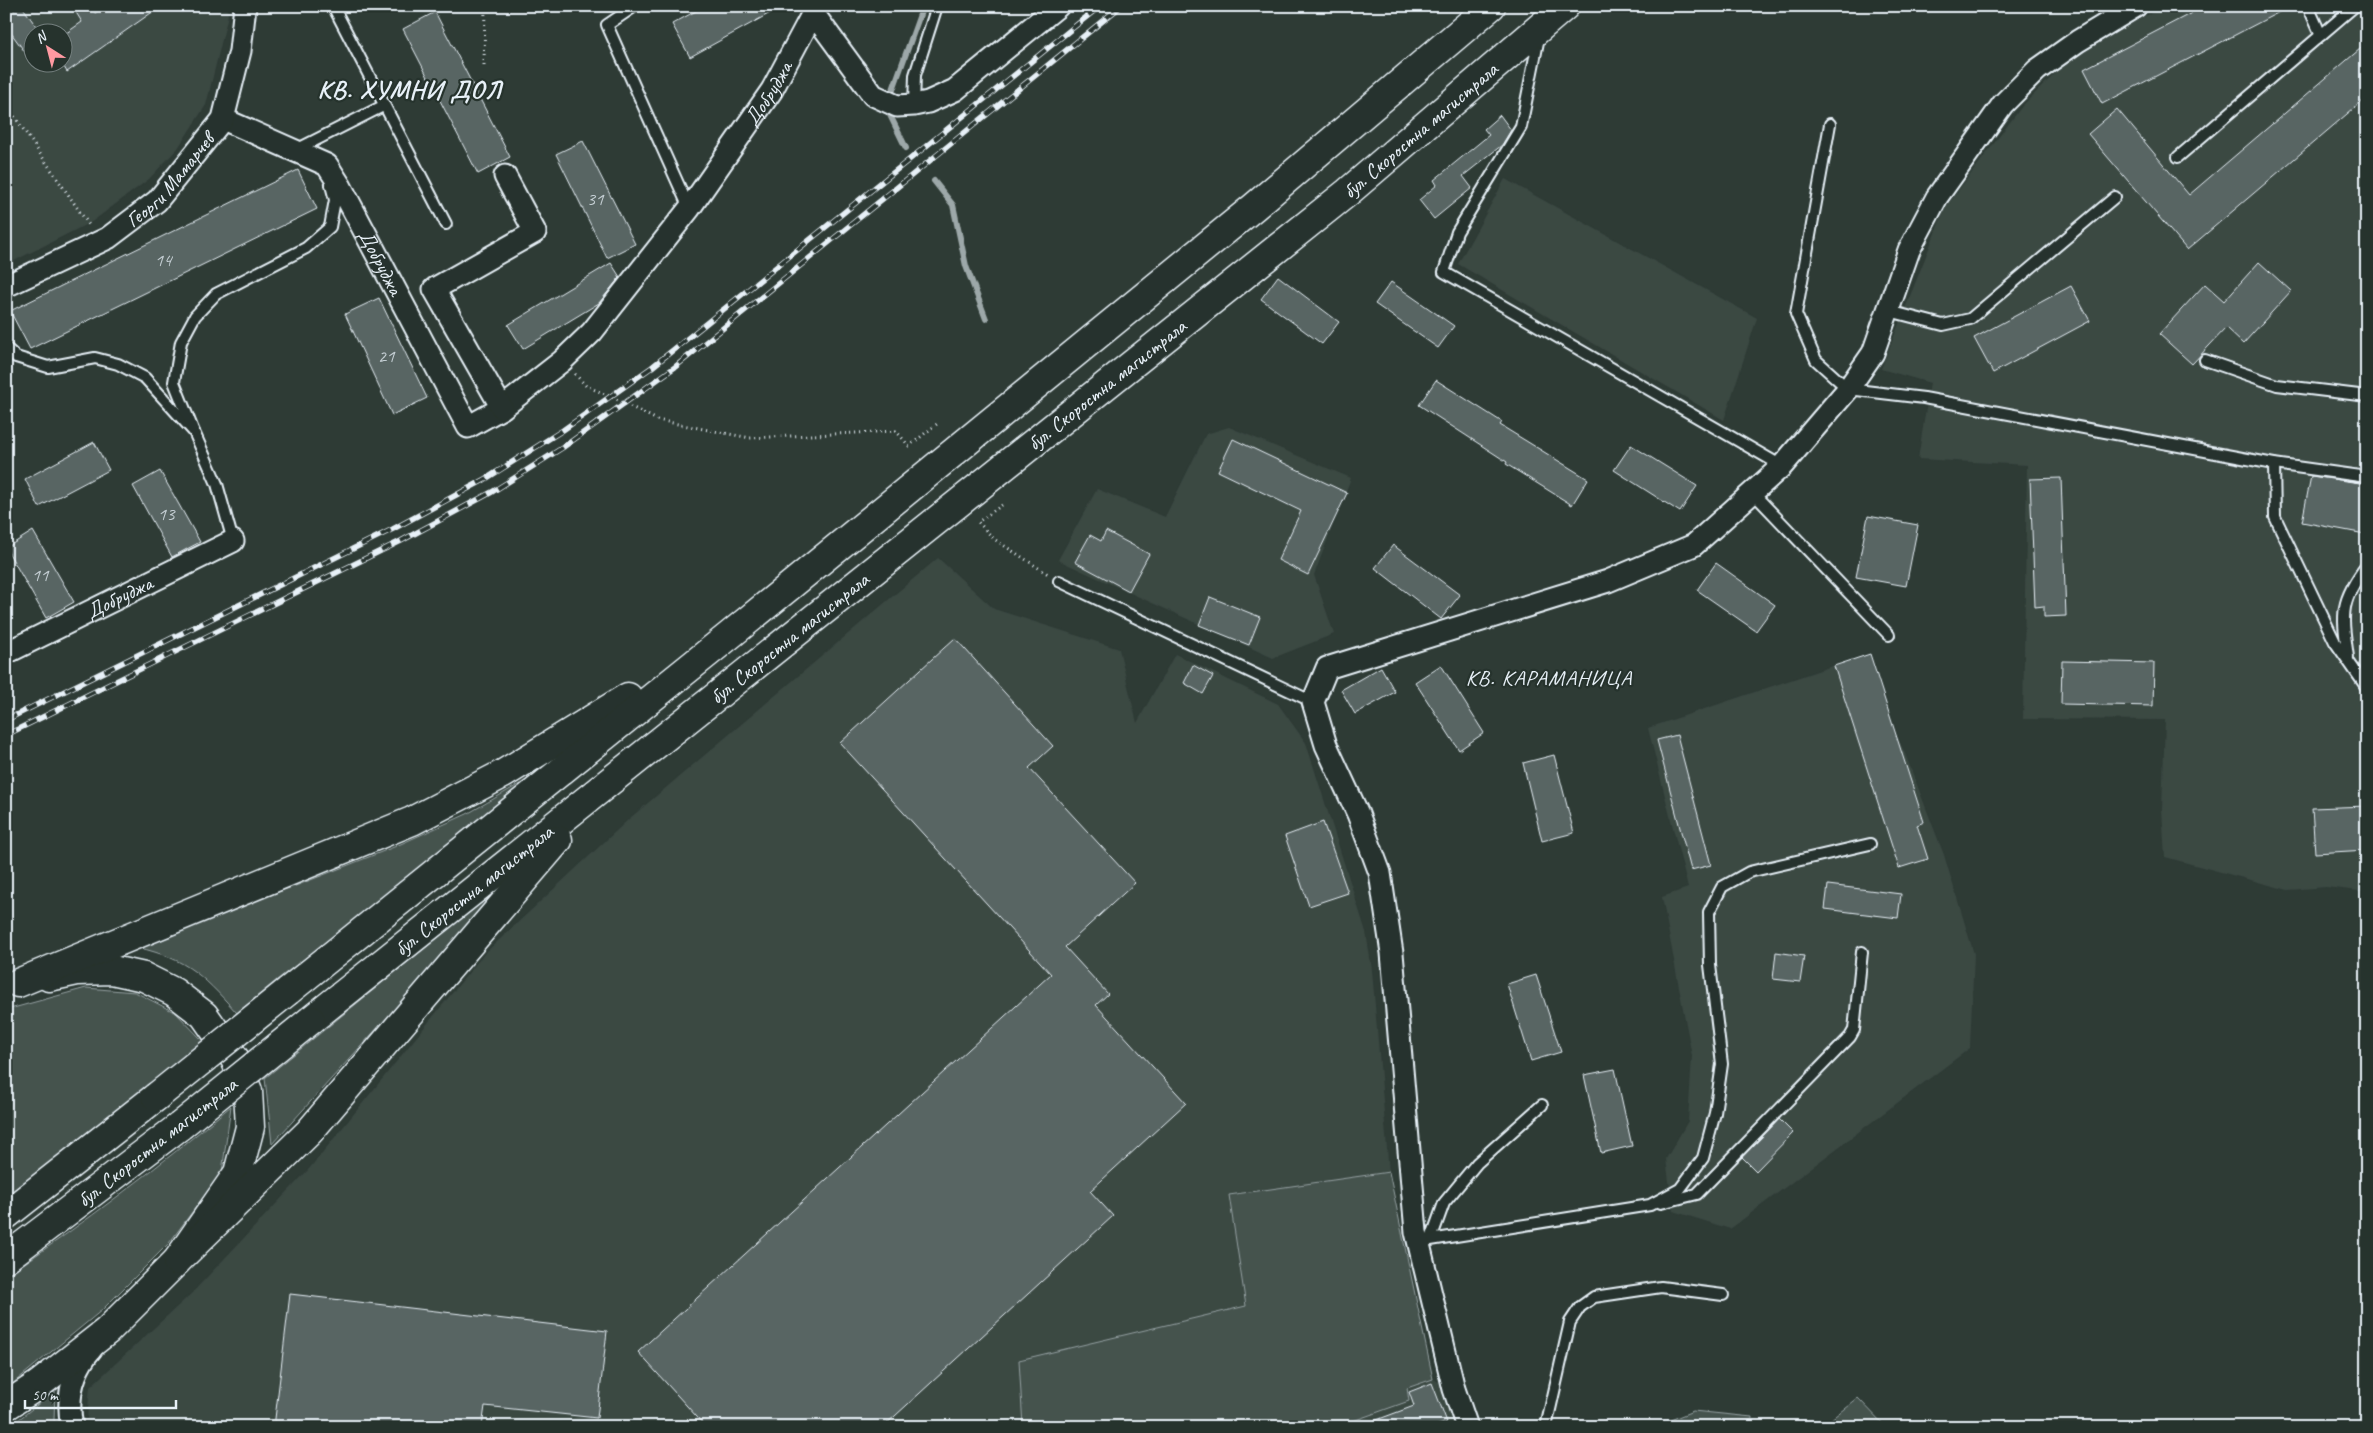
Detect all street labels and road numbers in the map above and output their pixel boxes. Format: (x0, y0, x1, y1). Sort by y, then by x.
street label: Добруджа (738, 55, 799, 131)
street label: бул. Скоростна магистрала (1337, 55, 1505, 204)
street label: Георги Мамарчев (120, 124, 223, 233)
street label: Добруджа (353, 225, 410, 302)
street label: бул. Скоростна магистрала (1022, 312, 1193, 456)
street label: бул. Скоростна магистрала (704, 566, 876, 710)
street label: Добруджа (81, 569, 159, 625)
street label: бул. Скоростна магистрала (389, 818, 560, 962)
street label: бул. Скоростна магистрала (72, 1070, 244, 1213)

